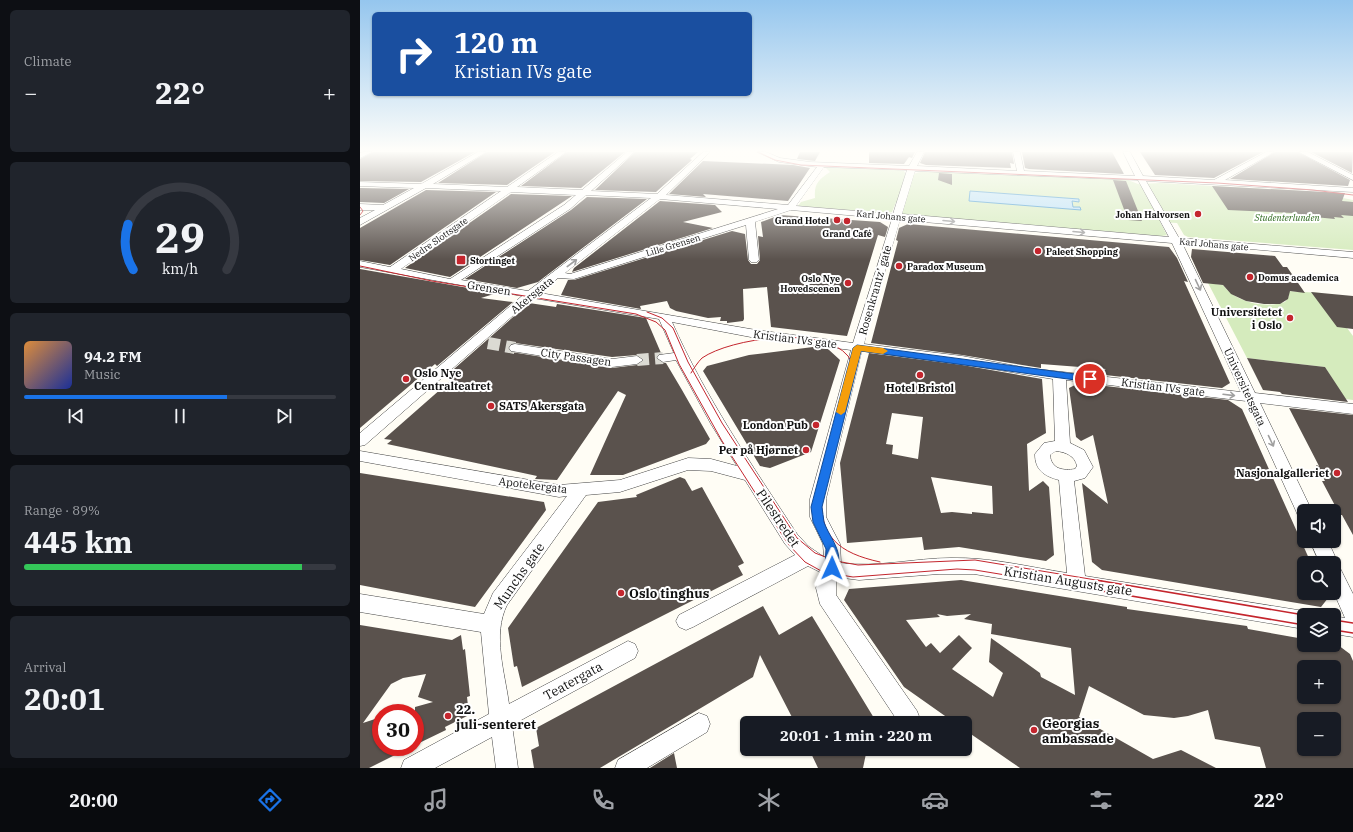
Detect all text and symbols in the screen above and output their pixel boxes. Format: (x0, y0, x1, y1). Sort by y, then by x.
text: 120 m (454, 24, 538, 61)
icon: right (388, 28, 440, 80)
text: Climate (24, 53, 71, 70)
text: Kristian IVs gate (454, 60, 592, 83)
text: 22° (155, 73, 205, 112)
text: − (24, 78, 37, 107)
text: + (323, 78, 336, 107)
street label: Karl Johans gate (856, 207, 926, 225)
place label: Johan Halvorsen (1116, 209, 1190, 220)
marker: Johan Halvorsen (1193, 209, 1203, 219)
text: 29 (155, 210, 205, 264)
park label: Studenterlunden (1253, 212, 1320, 223)
street label: Nedre Slottsgate (406, 214, 470, 263)
place label: Grand Hotel (775, 215, 829, 226)
marker: Grand Hotel (832, 215, 842, 225)
marker: Grand Café (842, 216, 852, 226)
one-way arrow (942, 218, 955, 225)
place label: Grand Café (822, 228, 872, 239)
one-way arrow (1072, 229, 1085, 236)
street label: Lille Grensen (644, 231, 702, 259)
street label: Karl Johans gate (1179, 235, 1249, 253)
street label: Rosenkrantz’ gate (855, 243, 895, 337)
marker: Paleet Shopping (1033, 246, 1043, 256)
place label: Paleet Shopping (1046, 246, 1119, 257)
marker: Stortinget (455, 254, 467, 266)
place label: Stortinget (470, 255, 515, 266)
text: km/h (162, 259, 198, 278)
one-way arrow (566, 259, 577, 267)
marker: Paradox Museum (894, 261, 904, 271)
place label: Paradox Museum (907, 261, 984, 272)
marker: Domus academica (1245, 272, 1255, 282)
place label: Domus academica (1258, 272, 1339, 283)
street label: Akersgata (508, 273, 556, 317)
place label: Oslo Nye Hovedscenen (780, 273, 840, 294)
street label: Grensen (466, 278, 512, 298)
marker: Oslo Nye Hovedscenen (843, 278, 853, 288)
one-way arrow (1195, 279, 1202, 291)
place label: Universitetet i Oslo (1211, 305, 1282, 332)
marker: Universitetet i Oslo (1285, 313, 1295, 323)
street label: Kristian IVs gate (752, 327, 838, 351)
street label: City Passagen (540, 345, 612, 369)
street label: Universitetsgata (1221, 346, 1269, 428)
text: 94.2 FM (84, 347, 142, 366)
pin (1073, 362, 1107, 396)
text: Music (84, 366, 121, 383)
place label: Oslo Nye Centralteatret (414, 366, 491, 393)
icon: arrive (1079, 368, 1101, 390)
marker: Hotel Bristol (915, 370, 925, 380)
marker: Oslo Nye Centralteatret (401, 374, 411, 384)
street label: Kristian IVs gate (1120, 375, 1206, 399)
place label: Hotel Bristol (886, 381, 955, 395)
one-way arrow (1222, 391, 1235, 399)
place label: SATS Akersgata (499, 399, 584, 413)
marker: SATS Akersgata (486, 401, 496, 411)
icon: previous (65, 405, 87, 427)
icon: pause (169, 405, 191, 427)
icon: next (273, 405, 295, 427)
place label: London Pub (743, 418, 808, 432)
marker: London Pub (811, 420, 821, 430)
one-way arrow (1268, 434, 1275, 446)
place label: Per på Hjørnet (719, 443, 798, 457)
marker: Per på Hjørnet (801, 445, 811, 455)
place label: Nasjonalgalleriet (1236, 466, 1329, 480)
marker: Nasjonalgalleriet (1332, 468, 1342, 478)
street label: Apotekergata (498, 474, 568, 496)
street label: Pilestredet (752, 486, 804, 551)
text: Range · 89% (24, 502, 100, 519)
map controls (1297, 504, 1341, 756)
button: sound (1297, 504, 1341, 548)
text: 445 km (24, 522, 133, 561)
street label: Munchs gate (490, 539, 548, 613)
position arrow (811, 547, 853, 589)
button: search (1297, 556, 1341, 600)
street label: Kristian Augusts gate (1003, 562, 1133, 600)
place label: Oslo tinghus (629, 585, 710, 602)
marker: Oslo tinghus (616, 588, 626, 598)
button: layers (1297, 608, 1341, 652)
street label: Teatergata (540, 658, 606, 704)
text: Arrival (24, 659, 66, 676)
button: + (1297, 660, 1341, 704)
text: 20:01 (24, 679, 105, 718)
place label: 22. juli-senteret (454, 701, 536, 733)
speed limit sign: 30 (372, 704, 424, 756)
marker: 22. juli-senteret (443, 711, 453, 721)
button: − (1297, 712, 1341, 756)
place label: Georgias ambassade (1042, 715, 1114, 747)
marker: Georgias ambassade (1029, 725, 1039, 735)
text: 20:01 · 1 min · 220 m (780, 726, 932, 745)
icon: directions (256, 786, 284, 814)
icon: music (422, 786, 450, 814)
icon: phone (589, 786, 617, 814)
icon: climate (755, 786, 783, 814)
icon: car (921, 786, 949, 814)
icon: filters (1087, 786, 1115, 814)
text: 20:00 (69, 789, 118, 812)
text: 22° (1254, 789, 1284, 812)

